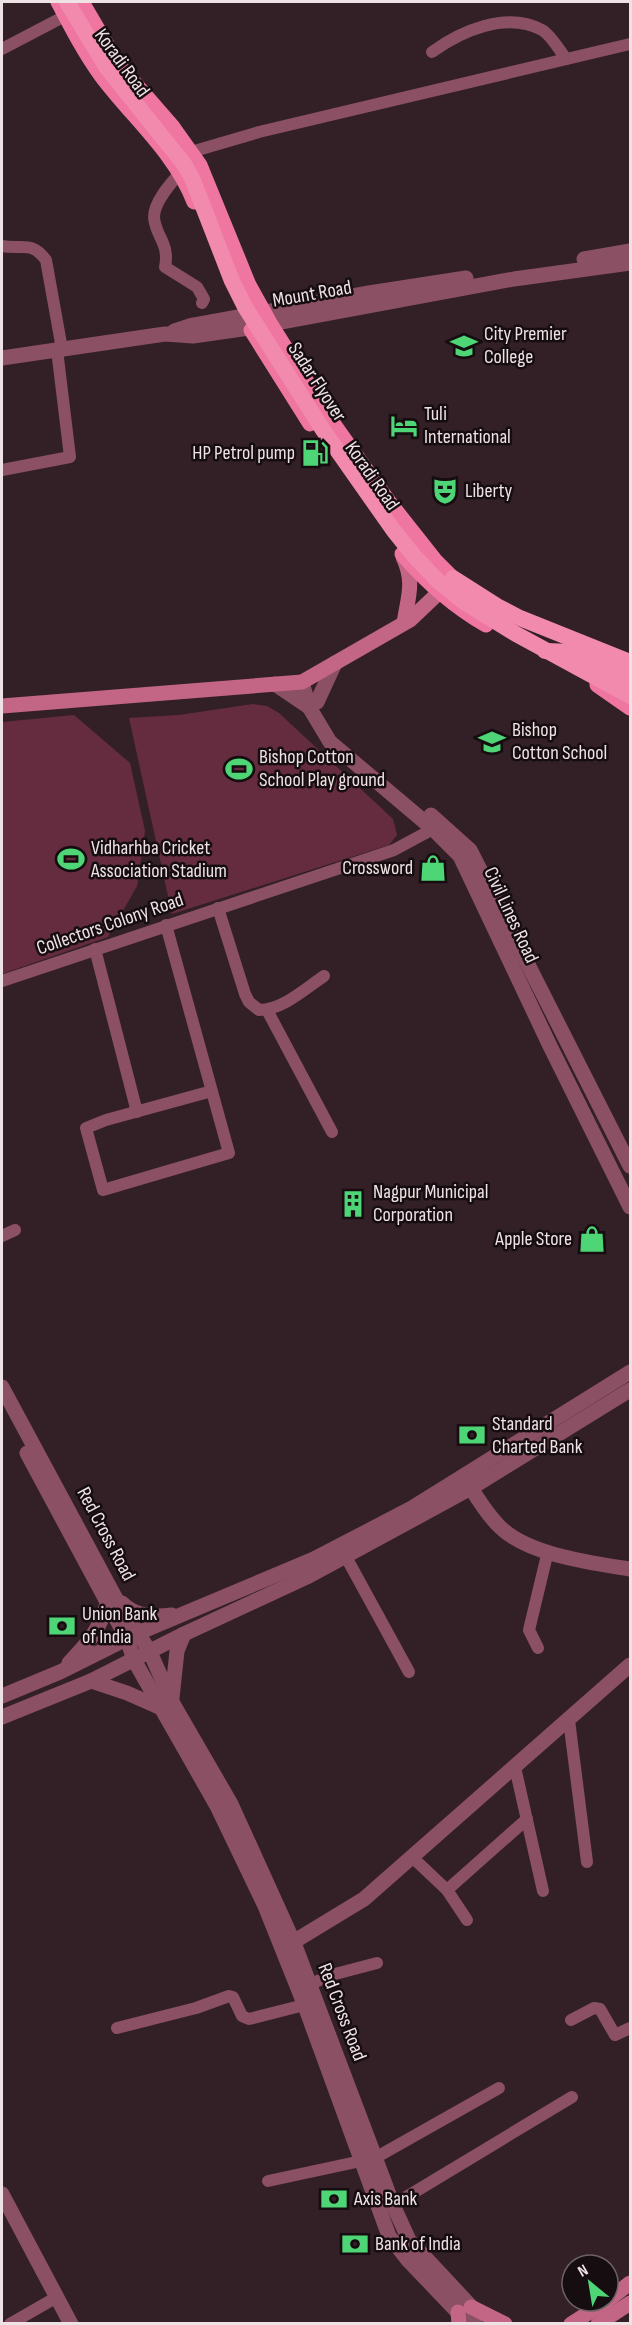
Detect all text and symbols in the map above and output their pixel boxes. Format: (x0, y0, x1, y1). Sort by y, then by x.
street label: Koradi Road (89, 24, 155, 102)
street label: Mount Road (271, 275, 353, 313)
place label: City Premier College (484, 322, 567, 369)
school or university icon: City Premier College (449, 331, 479, 361)
street label: Sadar Flyover (283, 338, 352, 426)
place label: Tuli International (424, 402, 511, 449)
hotel icon: Tuli International (389, 411, 419, 441)
street label: Koradi Road (340, 437, 404, 515)
fuel station icon: HP Petrol pump (300, 438, 330, 468)
place label: HP Petrol pump (192, 441, 295, 465)
theatre icon: Liberty (430, 476, 460, 506)
place label: Liberty (465, 479, 513, 503)
place label: Bishop Cotton School (512, 718, 607, 765)
school or university icon: Bishop Cotton School (477, 727, 507, 757)
place label: Bishop Cotton School Play ground (259, 745, 385, 792)
sports icon: Bishop Cotton School Play ground (224, 754, 254, 784)
place label: Vidharhba Cricket Association Stadium (90, 836, 227, 883)
sports icon: Vidharhba Cricket Association Stadium (56, 844, 86, 874)
shop icon: Crossword (418, 853, 448, 883)
place label: Crossword (342, 856, 413, 880)
street label: Civil Lines Road (478, 863, 544, 967)
street label: Collectors Colony Road (33, 888, 187, 960)
place label: Nagpur Municipal Corporation (373, 1180, 488, 1227)
building icon: Nagpur Municipal Corporation (338, 1189, 368, 1219)
shop icon: Apple Store (577, 1224, 607, 1254)
place label: Apple Store (494, 1227, 572, 1251)
place label: Standard Charted Bank (492, 1412, 583, 1459)
bank icon: Standard Charted Bank (457, 1420, 487, 1450)
street label: Red Cross Road (71, 1483, 141, 1585)
place label: Union Bank of India (82, 1602, 157, 1649)
bank icon: Union Bank of India (47, 1611, 77, 1641)
street label: Red Cross Road (312, 1960, 372, 2064)
bank icon: Axis Bank (319, 2184, 349, 2214)
place label: Axis Bank (353, 2187, 418, 2211)
bank icon: Bank of India (340, 2229, 370, 2259)
place label: Bank of India (375, 2232, 461, 2256)
north arrow (560, 2253, 620, 2313)
text: N (575, 2261, 592, 2282)

